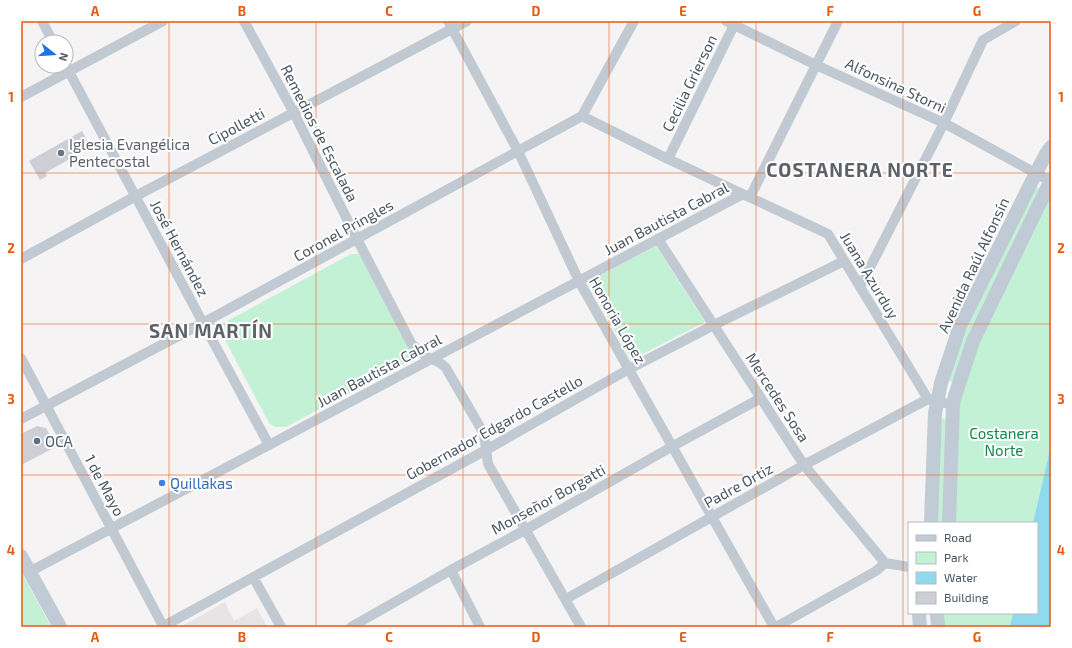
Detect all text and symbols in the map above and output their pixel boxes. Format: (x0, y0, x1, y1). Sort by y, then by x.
text: A (91, 3, 100, 19)
text: B (238, 3, 246, 19)
text: C (385, 3, 393, 19)
text: D (532, 3, 541, 19)
text: E (679, 3, 687, 19)
text: F (826, 3, 834, 19)
text: G (973, 3, 981, 19)
street label: Cecilia Grierson (658, 32, 720, 134)
north arrow (34, 34, 74, 74)
text: N (57, 51, 71, 63)
street label: Alfonsina Storni (843, 54, 949, 116)
street label: Remedios de Escalada (278, 61, 362, 205)
text: 1 (8, 89, 14, 105)
text: 1 (1058, 89, 1064, 105)
street label: Cipolletti (205, 104, 267, 148)
place label: Iglesia Evangélica Pentecostal (69, 135, 190, 170)
marker: Iglesia Evangélica Pentecostal (56, 148, 66, 158)
district label: COSTANERA NORTE (766, 158, 954, 181)
street label: Juan Bautista Cabral (601, 177, 732, 258)
street label: Avenida Raúl Alfonsín (934, 194, 1012, 336)
street label: Coronel Pringles (290, 195, 396, 265)
street label: José Hernández (147, 197, 213, 299)
street label: Juana Azurduy (837, 228, 903, 322)
text: 2 (7, 240, 15, 256)
text: 2 (1057, 240, 1065, 256)
street label: Honoria López (586, 273, 650, 367)
district label: SAN MARTÍN (149, 319, 273, 342)
street label: Juan Bautista Cabral (314, 329, 445, 410)
street label: Mercedes Sosa (742, 349, 814, 445)
street label: Gobernador Edgardo Castello (403, 371, 585, 483)
text: 3 (7, 391, 15, 407)
text: 3 (1057, 391, 1065, 407)
park label: Costanera Norte (969, 424, 1039, 459)
place label: OCA (45, 432, 74, 450)
marker: OCA (32, 436, 42, 446)
street label: 1 de Mayo (81, 451, 129, 519)
street label: Padre Ortiz (700, 459, 776, 511)
street label: Monseñor Borgatti (488, 460, 608, 538)
place label: Quillakas (170, 474, 233, 493)
marker: Quillakas (157, 478, 167, 488)
legend (908, 522, 1038, 614)
text: Road (944, 530, 972, 544)
text: 4 (7, 542, 15, 558)
text: 4 (1057, 542, 1065, 558)
text: Park (944, 550, 969, 564)
text: Water (944, 570, 978, 584)
text: Building (944, 590, 989, 604)
text: A (91, 629, 100, 645)
text: B (238, 629, 246, 645)
text: C (385, 629, 393, 645)
text: D (532, 629, 541, 645)
text: E (679, 629, 687, 645)
text: F (826, 629, 834, 645)
text: G (973, 629, 981, 645)

